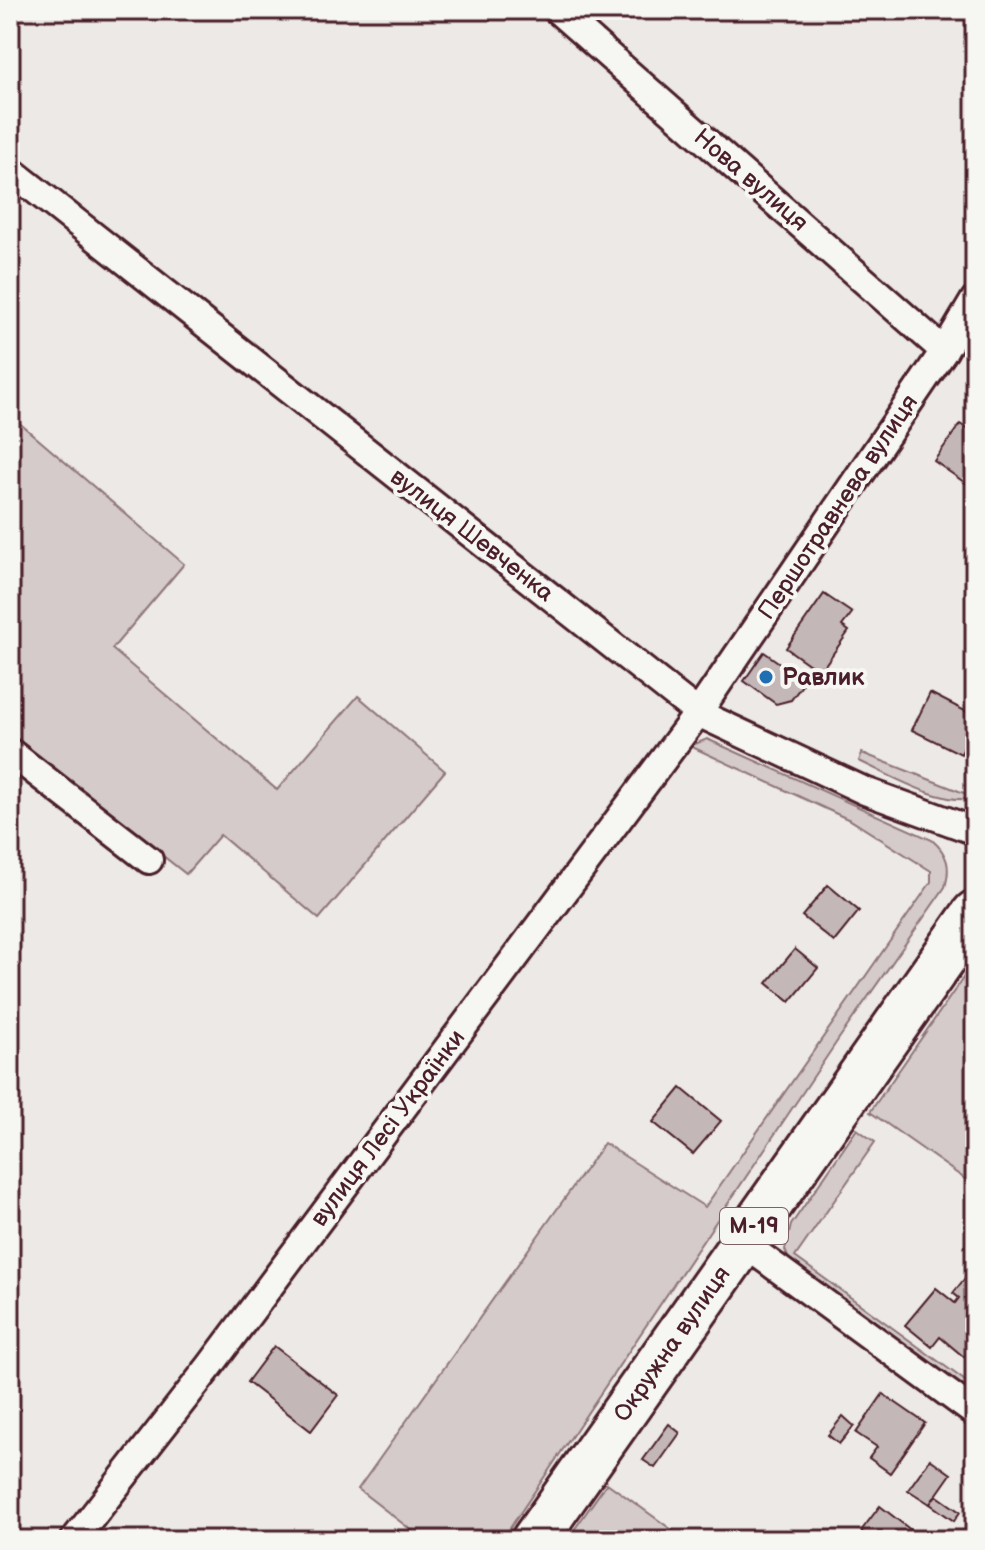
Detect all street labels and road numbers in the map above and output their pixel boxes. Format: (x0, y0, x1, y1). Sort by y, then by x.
street label: Нова вулиця (688, 123, 814, 237)
street label: Першотравнева вулиця (752, 389, 924, 625)
street label: вулиця Шевченка (384, 462, 560, 608)
street label: вулиця Лесі Українки (305, 1024, 471, 1232)
road number: М-19 (720, 1208, 788, 1244)
street label: Окружна вулиця (607, 1260, 737, 1428)

